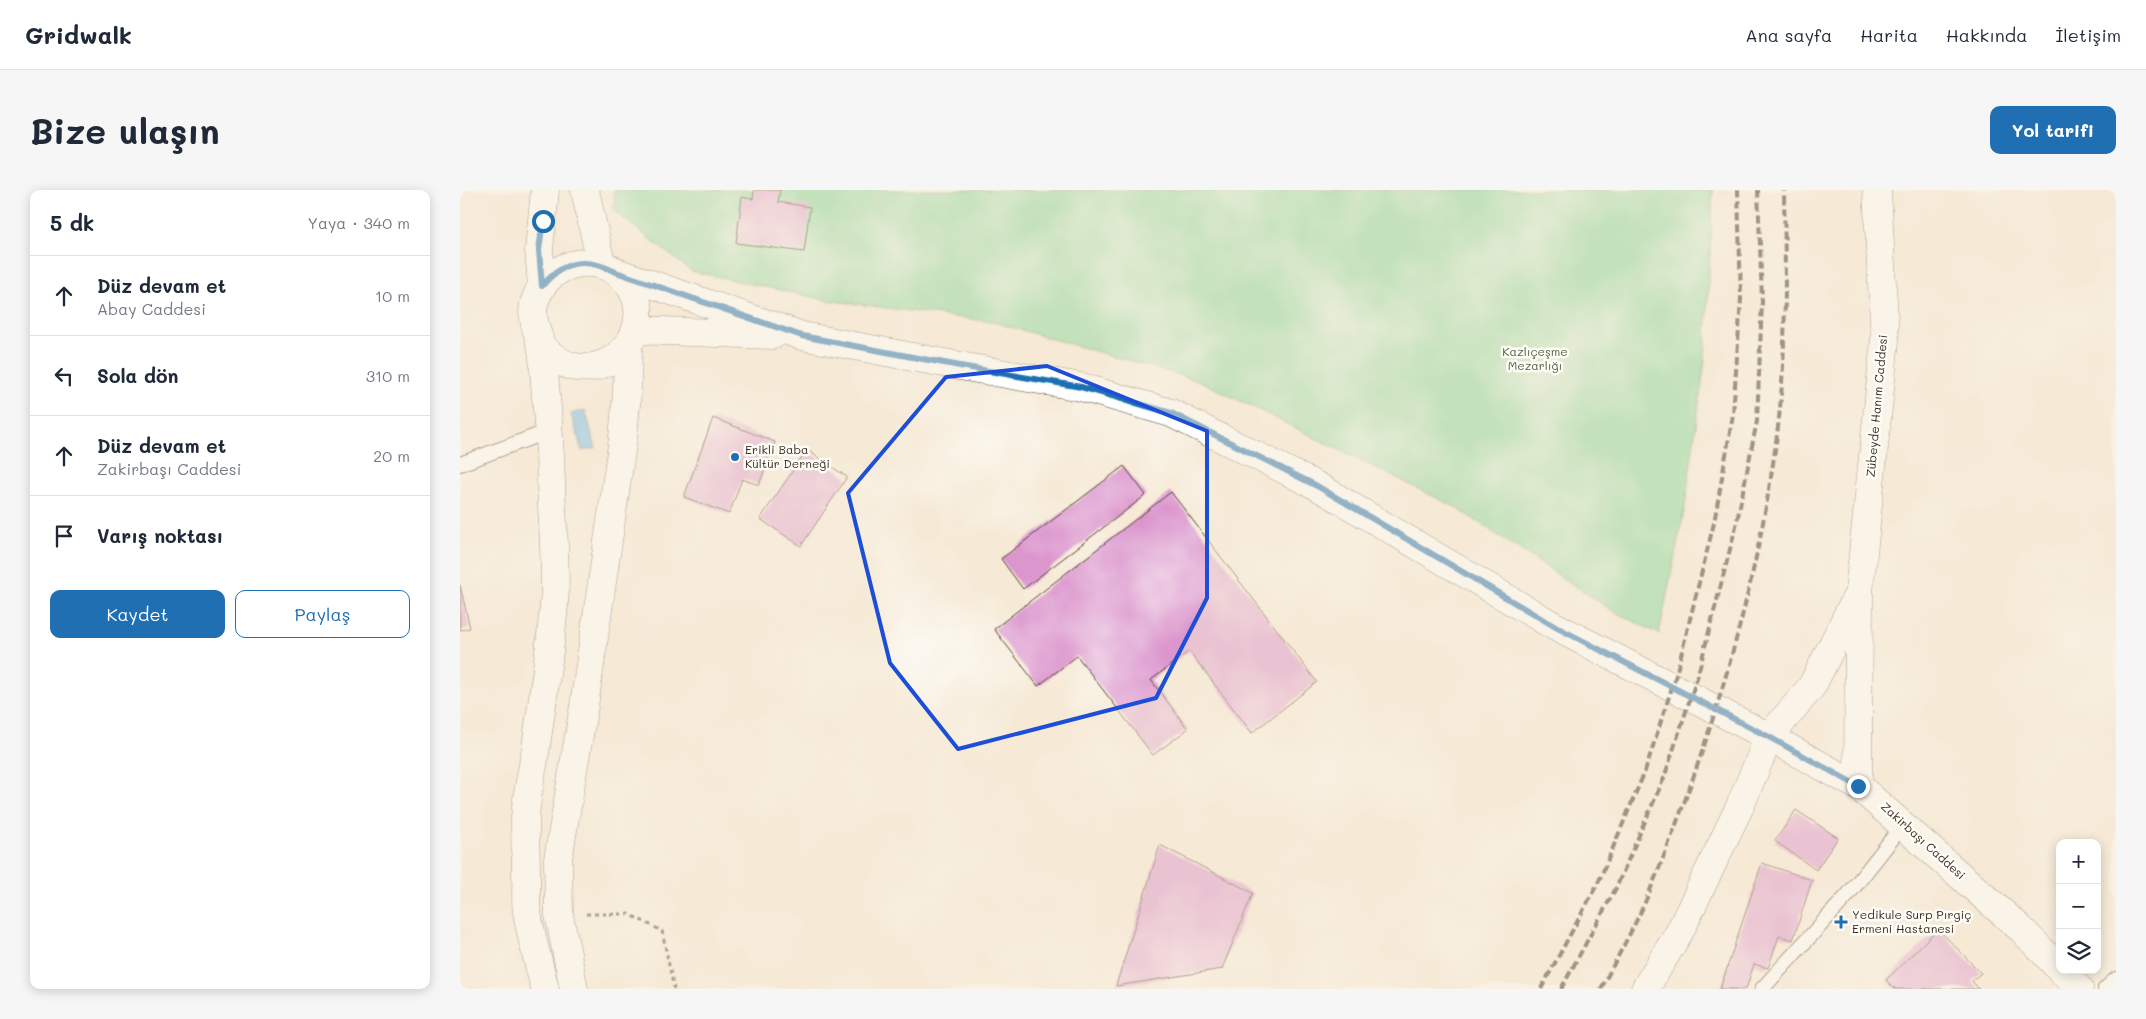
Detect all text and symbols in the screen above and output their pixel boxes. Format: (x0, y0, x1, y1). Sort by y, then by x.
text: Gridwalk (25, 19, 132, 50)
text: Ana sayfa (1745, 23, 1832, 47)
text: Harita (1860, 23, 1918, 47)
text: Hakkında (1946, 23, 2027, 47)
text: İletişim (2055, 23, 2121, 47)
button: Yol tarifi (1990, 106, 2116, 154)
text: Bize ulaşın (30, 107, 220, 153)
text: 5 dk (50, 209, 94, 236)
route start (532, 210, 555, 233)
text: Yaya · 340 m (308, 212, 410, 233)
text: Düz devam et (97, 273, 226, 298)
icon: ahead (50, 282, 78, 310)
text: 10 m (375, 285, 410, 306)
text: Abay Caddesi (97, 298, 206, 319)
street label: Zübeyde Hanım Caddesi (1862, 334, 1890, 478)
park label: Kazlıçeşme Mezarlığı (1502, 343, 1568, 373)
icon: left (50, 362, 78, 390)
text: Sola dön (97, 363, 179, 388)
text: 310 m (366, 365, 410, 386)
text: Düz devam et (97, 433, 226, 458)
place label: Erikli Baba Kültür Derneği (745, 441, 830, 471)
icon: ahead (50, 442, 78, 470)
text: 20 m (373, 445, 410, 466)
marker: Erikli Baba Kültür Derneği (729, 451, 741, 463)
text: Zakirbaşı Caddesi (97, 458, 242, 479)
icon: arrive (50, 522, 78, 550)
text: Varış noktası (97, 523, 223, 548)
button: Kaydet (50, 590, 225, 638)
button: Paylaş (235, 590, 410, 638)
route end (1847, 775, 1870, 798)
street label: Zakirbaşı Caddesi (1878, 798, 1969, 882)
map controls (2056, 839, 2101, 974)
button: + (2056, 839, 2101, 884)
button: − (2056, 884, 2101, 929)
place label: Yedikule Surp Pırgiç Ermeni Hastanesi (1852, 906, 1971, 936)
marker: Yedikule Surp Pırgiç Ermeni Hastanesi (1834, 915, 1848, 929)
button: layers (2056, 929, 2101, 974)

